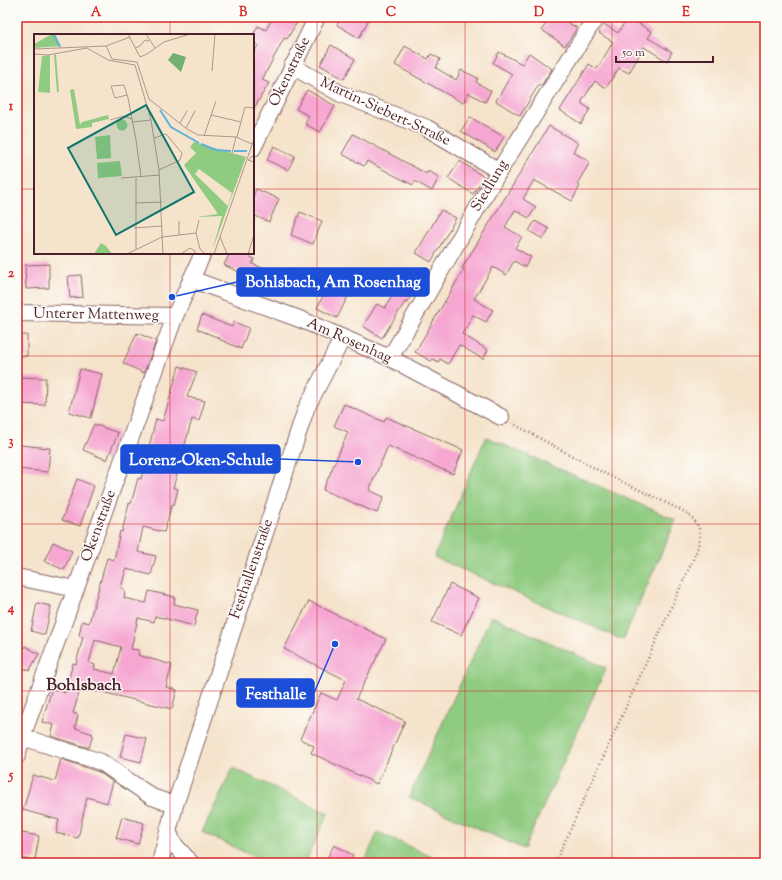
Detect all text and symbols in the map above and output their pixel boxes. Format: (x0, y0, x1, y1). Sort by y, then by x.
text: A (91, 4, 102, 22)
text: B (239, 4, 248, 22)
text: C (386, 4, 396, 22)
text: D (534, 4, 544, 22)
text: E (682, 4, 690, 22)
inset map (34, 34, 254, 254)
street label: Okenstraße (264, 34, 316, 110)
scale bar (616, 38, 713, 64)
text: 50 m (621, 44, 645, 62)
street label: Martin-Siebert-Straße (316, 73, 454, 151)
text: 1 (9, 98, 14, 116)
street label: Siedlung (466, 156, 514, 216)
text: 2 (8, 265, 15, 283)
callout: Bohlsbach, Am Rosenhag (237, 268, 429, 296)
text: Bohlsbach, Am Rosenhag (245, 272, 421, 295)
street label: Unterer Mattenweg (33, 303, 159, 327)
street label: Am Rosenhag (303, 313, 395, 369)
text: 3 (8, 433, 14, 451)
callout: Lorenz-Oken-Schule (121, 445, 280, 473)
text: Lorenz-Oken-Schule (129, 450, 274, 473)
street label: Okenstraße (76, 487, 122, 565)
street label: Festhallenstraße (225, 516, 279, 622)
text: 4 (7, 600, 15, 618)
district label: Bohlsbach (46, 674, 122, 698)
callout: Festhalle (237, 679, 314, 707)
text: Festhalle (246, 684, 307, 707)
text: 5 (8, 767, 14, 785)

